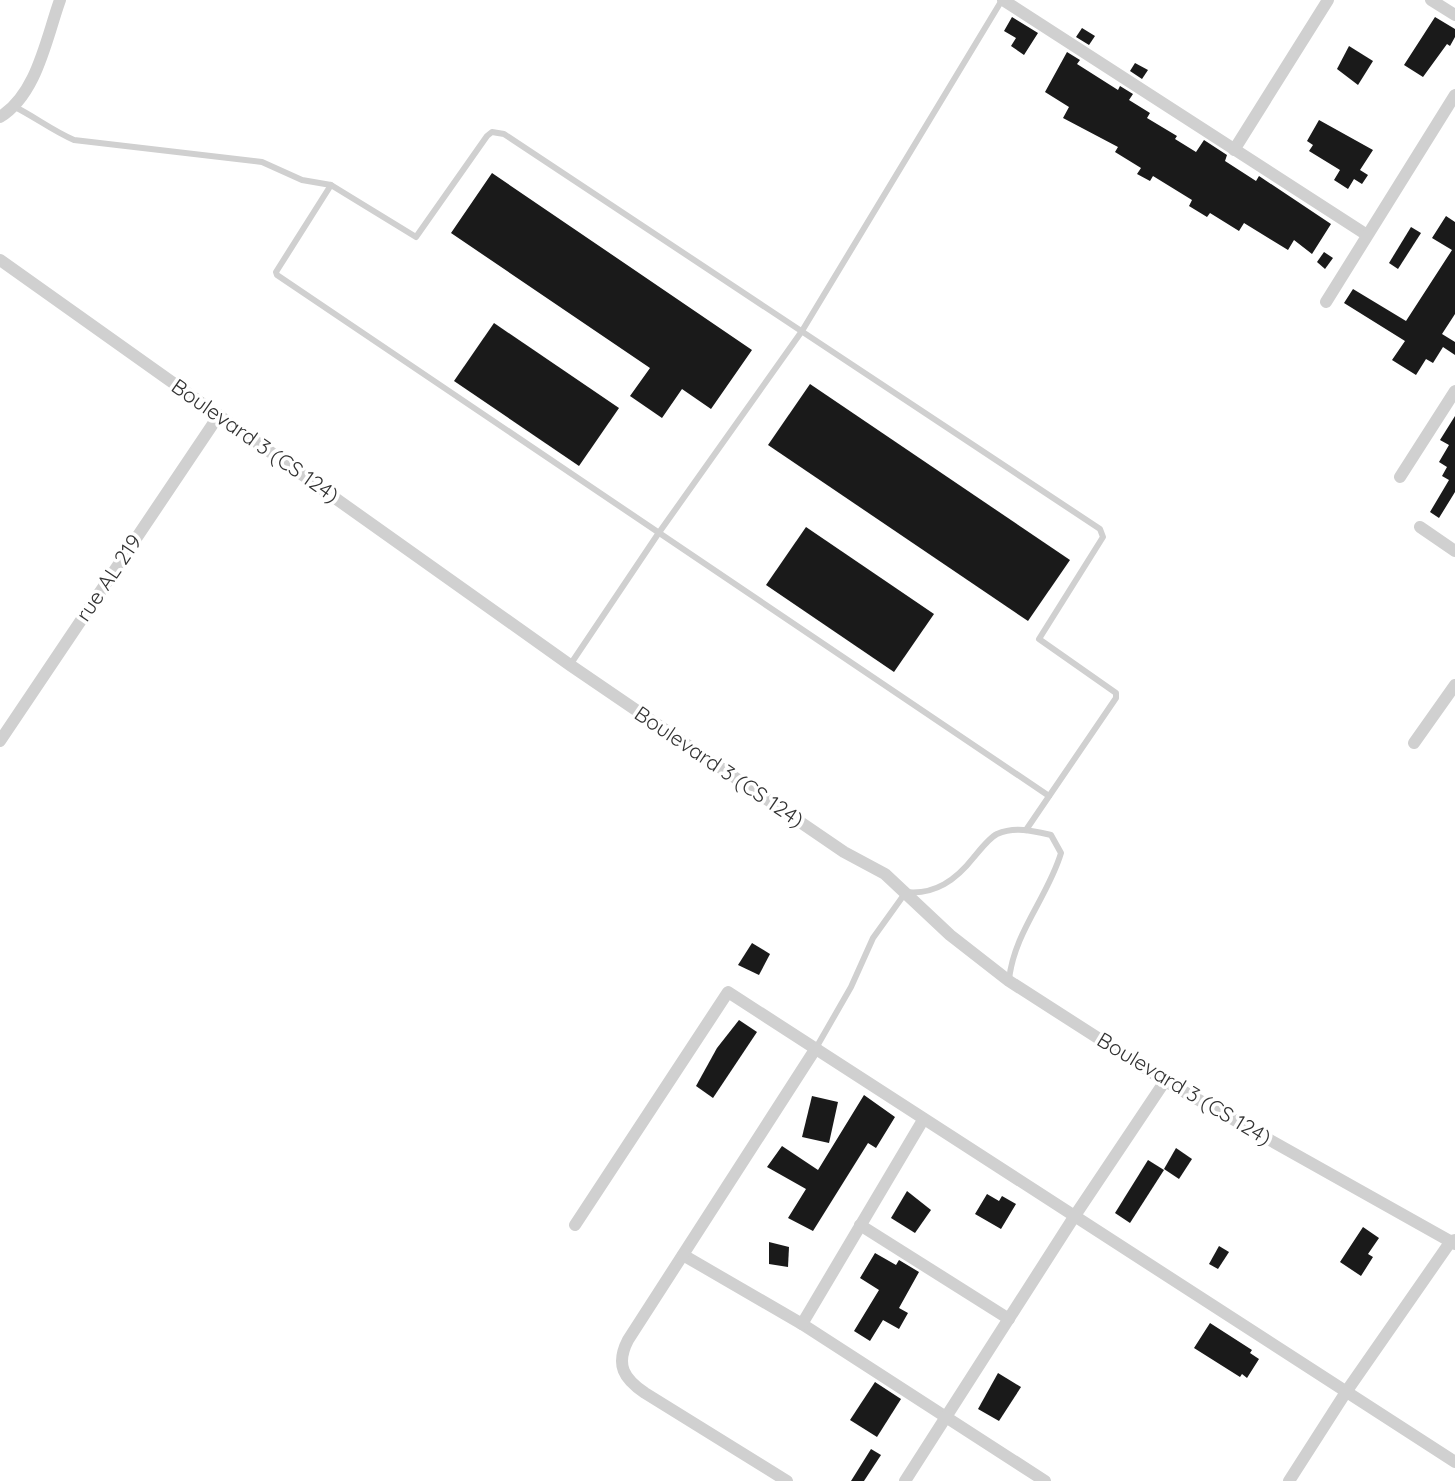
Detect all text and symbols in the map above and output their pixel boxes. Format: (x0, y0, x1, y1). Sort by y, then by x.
street label: Boulevard 3 (CS 124) (167, 373, 344, 508)
street label: rue AL 219 (70, 529, 147, 626)
street label: Boulevard 3 (CS 124) (630, 700, 809, 832)
street label: Boulevard 3 (CS 124) (1093, 1026, 1276, 1150)

